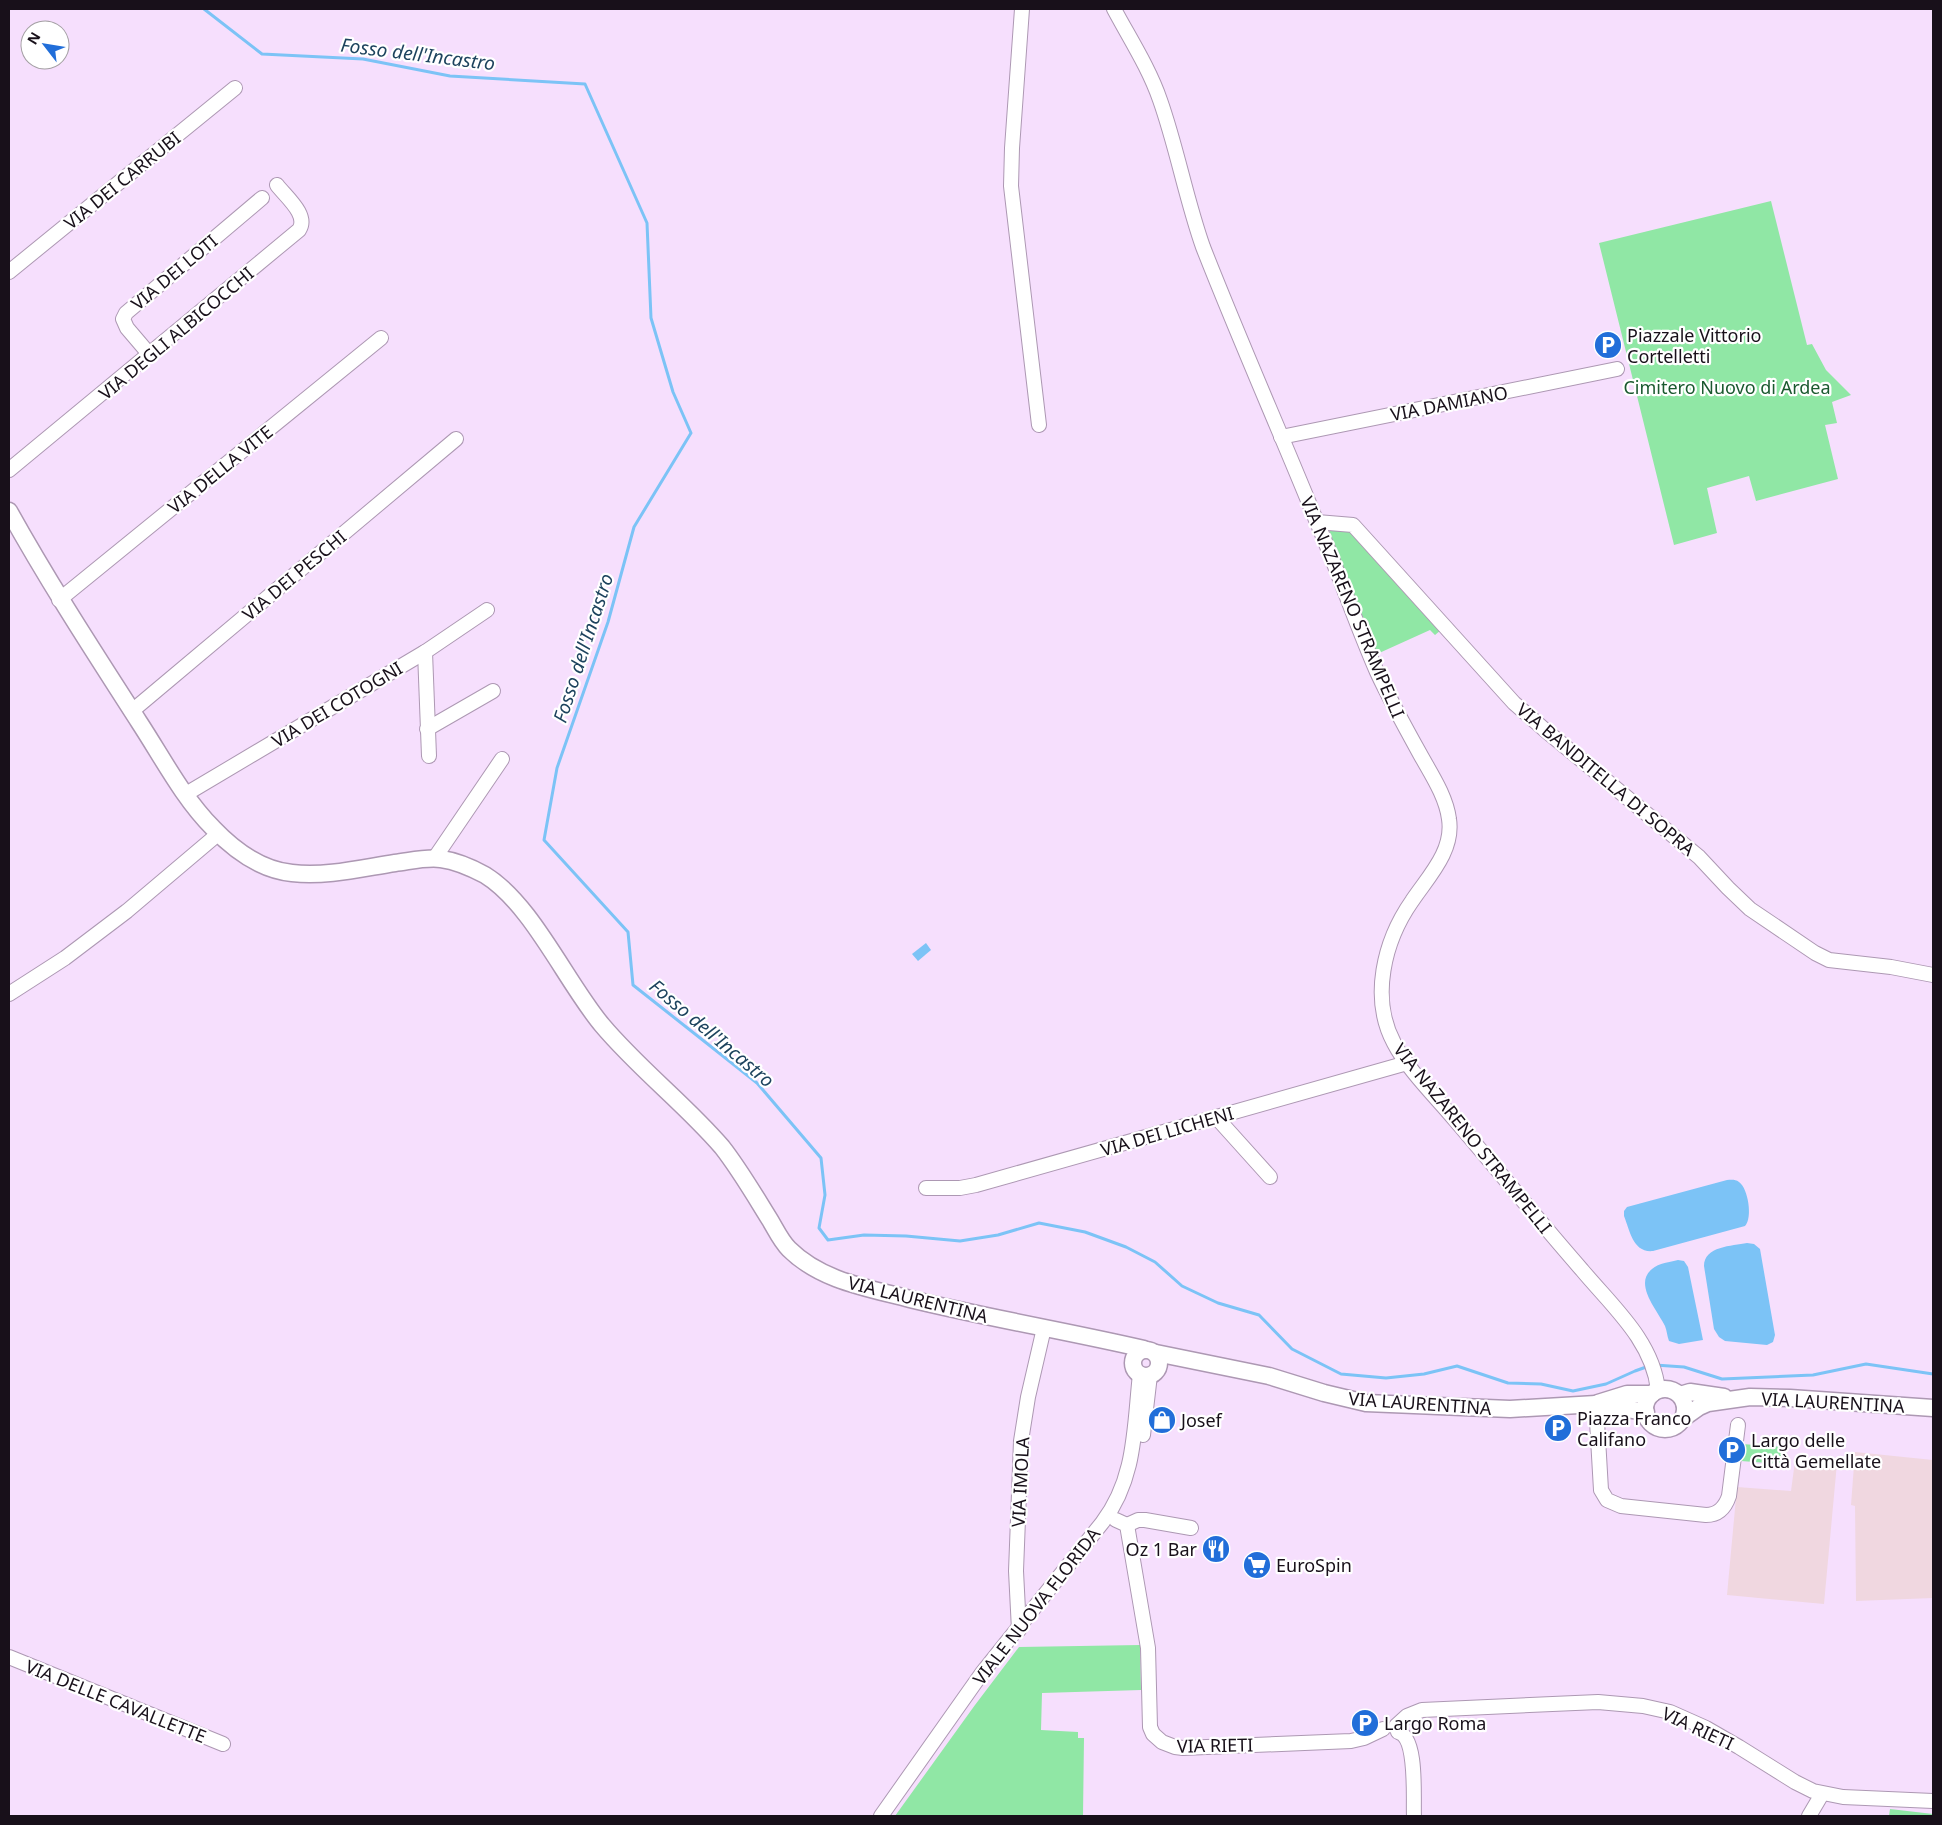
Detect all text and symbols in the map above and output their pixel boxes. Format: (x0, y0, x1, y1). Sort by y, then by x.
north arrow (20, 20, 70, 70)
text: N (22, 28, 45, 48)
water label: Fosso dell'Incastro (339, 32, 497, 76)
street label: VIA DEI CARRUBI (59, 126, 185, 234)
street label: VIA DEI LOTI (126, 229, 222, 315)
street label: VIA DEGLI ALBICOCCHI (94, 261, 258, 405)
place label: Piazzale Vittorio Cortelletti (1627, 323, 1761, 368)
parking icon: Piazzale Vittorio Cortelletti (1593, 330, 1623, 360)
park label: Cimitero Nuovo di Ardea (1623, 375, 1831, 399)
street label: VIA DAMIANO (1388, 380, 1510, 426)
street label: VIA DELLA VITE (163, 419, 277, 519)
street label: VIA NAZARENO STRAMPELLI (1295, 493, 1411, 721)
street label: VIA DEI PESCHI (237, 524, 351, 626)
water label: Fosso dell'Incastro (547, 570, 619, 726)
street label: VIA DEI COTOGNI (267, 656, 407, 752)
street label: VIA BANDITELLA DI SOPRA (1512, 697, 1701, 861)
water label: Fosso dell'Incastro (644, 973, 780, 1093)
street label: VIA NAZARENO STRAMPELLI (1389, 1038, 1557, 1238)
street label: VIA DEI LICHENI (1098, 1101, 1236, 1161)
street label: VIA LAURENTINA (846, 1270, 991, 1328)
street label: VIA LAURENTINA (1348, 1386, 1493, 1420)
street label: VIA LAURENTINA (1761, 1386, 1906, 1418)
shop icon: Josef (1147, 1405, 1177, 1435)
place label: Piazza Franco Califano (1577, 1406, 1692, 1451)
place label: Josef (1179, 1408, 1223, 1432)
parking icon: Piazza Franco Califano (1543, 1413, 1573, 1443)
place label: Largo delle Città Gemellate (1751, 1428, 1881, 1473)
parking icon: Largo delle Città Gemellate (1717, 1435, 1747, 1465)
street label: VIA IMOLA (1006, 1436, 1034, 1528)
street label: VIALE NUOVA FLORIDA (967, 1522, 1105, 1690)
restaurant icon: Oz 1 Bar (1201, 1534, 1231, 1564)
place label: Oz 1 Bar (1126, 1537, 1198, 1561)
supermarket icon: EuroSpin (1242, 1550, 1272, 1580)
place label: EuroSpin (1276, 1553, 1352, 1577)
street label: VIA DELLE CAVALLETTE (22, 1654, 210, 1748)
street label: VIA RIETI (1658, 1701, 1738, 1755)
parking icon: Largo Roma (1350, 1708, 1380, 1738)
place label: Largo Roma (1384, 1711, 1486, 1735)
street label: VIA RIETI (1177, 1732, 1253, 1758)

